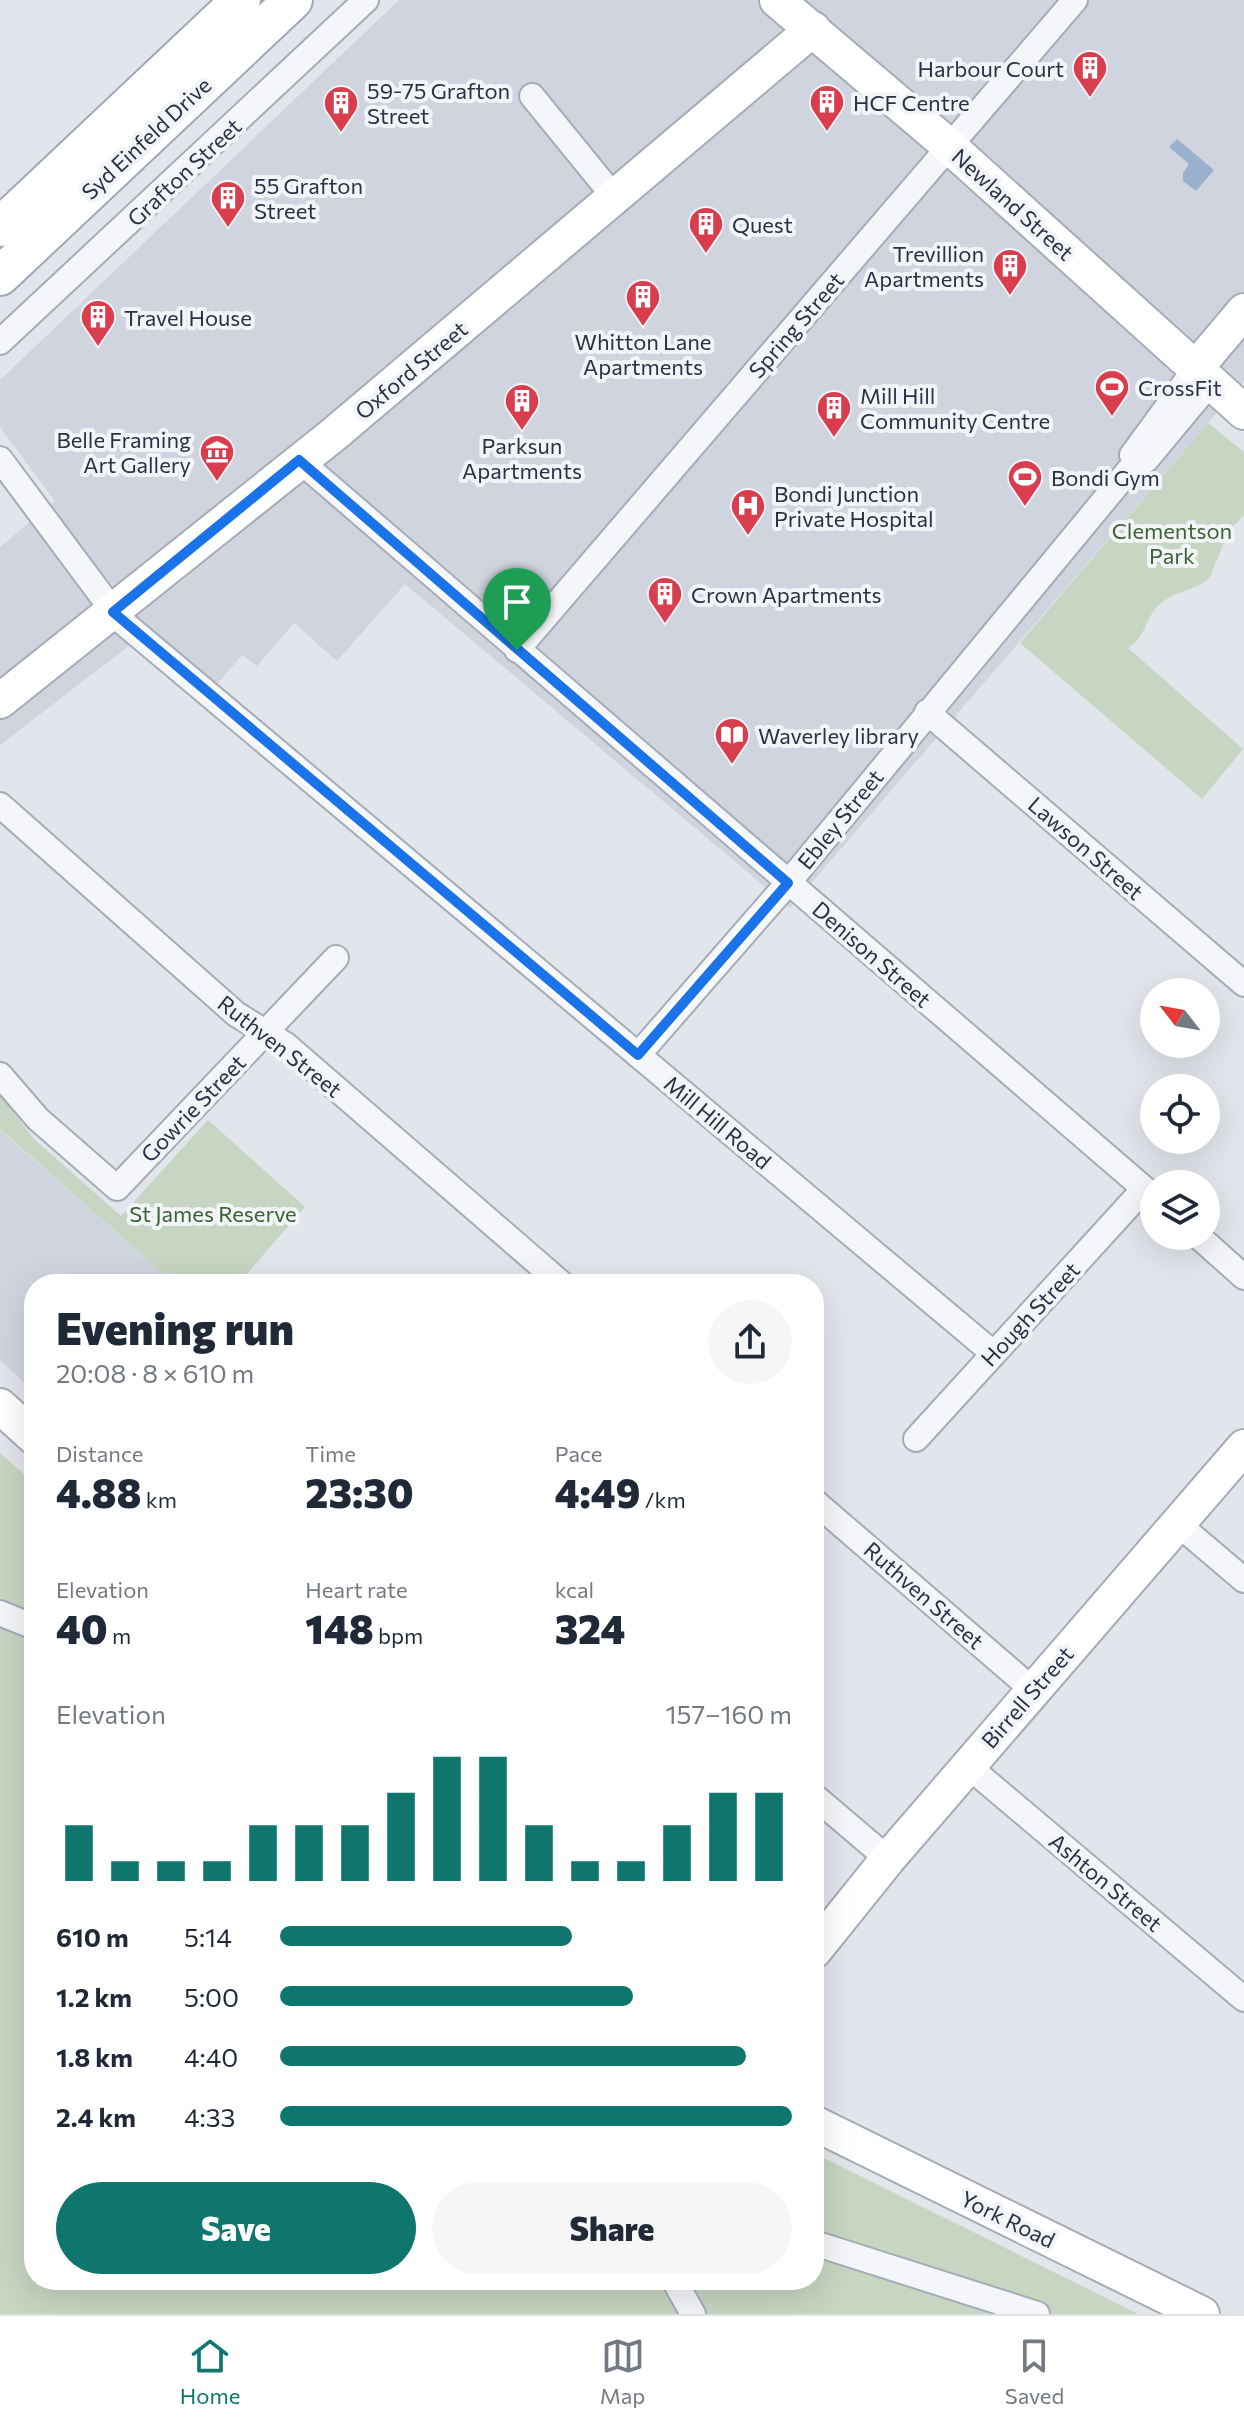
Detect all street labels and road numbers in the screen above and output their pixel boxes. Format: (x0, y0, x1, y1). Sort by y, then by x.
street label: Syd Einfeld Drive (76, 71, 216, 205)
street label: Grafton Street (121, 112, 247, 232)
street label: Newland Street (947, 142, 1079, 266)
street label: Spring Street (743, 267, 849, 383)
street label: Oxford Street (349, 315, 473, 425)
street label: Ebley Street (792, 764, 888, 874)
street label: Lawson Street (1023, 791, 1149, 905)
street label: Denison Street (807, 895, 937, 1013)
street label: Ruthven Street (213, 989, 347, 1103)
street label: Gowrie Street (135, 1049, 251, 1167)
street label: Mill Hill Road (659, 1070, 777, 1174)
street label: Hough Street (975, 1256, 1085, 1372)
street label: Ruthven Street (859, 1536, 989, 1654)
street label: Birrell Street (975, 1641, 1079, 1753)
street label: Ashton Street (1044, 1827, 1168, 1937)
street label: York Road (956, 2185, 1060, 2253)

